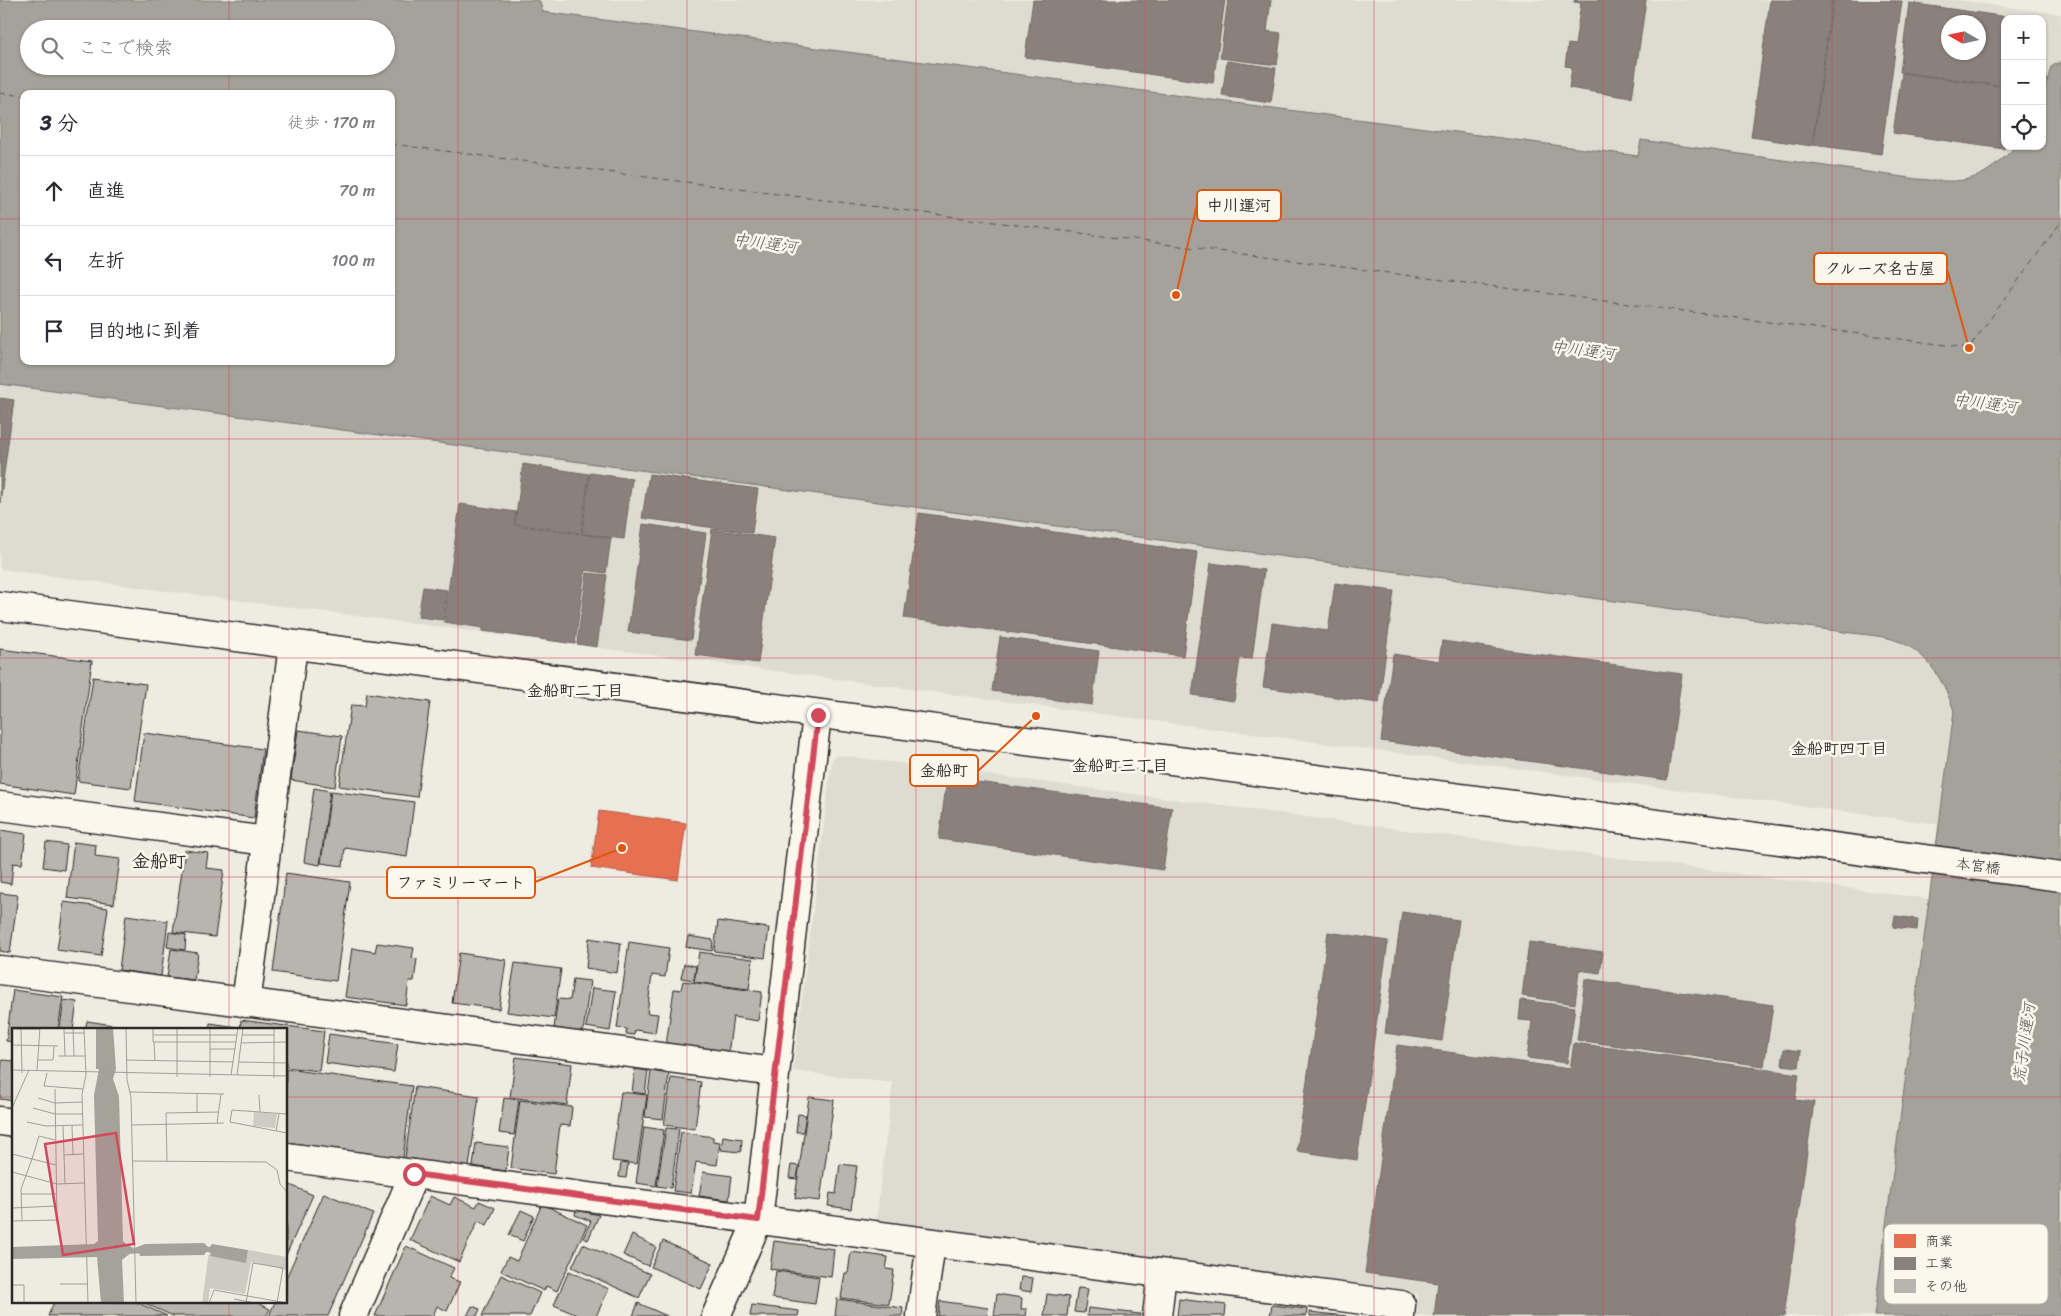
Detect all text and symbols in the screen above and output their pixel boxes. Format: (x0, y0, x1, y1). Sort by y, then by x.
north arrow (1941, 15, 1986, 60)
map controls (2001, 15, 2046, 150)
button: + (2001, 15, 2046, 60)
search box (20, 20, 395, 75)
text: ここで検索 (78, 31, 173, 64)
icon: search (38, 34, 66, 62)
button: − (2001, 60, 2046, 105)
text: 3 分 (40, 104, 78, 142)
button: locate (2001, 105, 2046, 150)
text: 徒歩 · 170 m (288, 108, 375, 137)
text: 直進 (87, 174, 125, 207)
text: 70 m (339, 176, 375, 205)
icon: ahead (40, 177, 68, 205)
callout: 中川運河 (1197, 190, 1281, 221)
text: 中川運河 (1207, 191, 1271, 220)
water label: 中川運河 (731, 225, 801, 262)
text: 左折 (87, 244, 125, 277)
text: 100 m (331, 246, 375, 275)
icon: left (40, 247, 68, 275)
callout: クルーズ名古屋 (1814, 253, 1947, 284)
text: クルーズ名古屋 (1825, 254, 1935, 283)
text: 目的地に到着 (87, 314, 201, 347)
icon: arrive (40, 317, 68, 345)
water label: 中川運河 (1549, 332, 1619, 369)
water label: 中川運河 (1951, 385, 2021, 422)
district label: 金船町二丁目 (527, 676, 623, 705)
route end (807, 704, 830, 727)
district label: 金船町四丁目 (1791, 734, 1887, 763)
district label: 金船町三丁目 (1072, 751, 1168, 780)
callout: 金船町 (910, 755, 978, 786)
text: 金船町 (920, 756, 968, 785)
district label: 金船町 (132, 845, 186, 877)
street label: 本宮橋 (1954, 850, 2002, 882)
callout: ファミリーマート (387, 867, 535, 898)
text: ファミリーマート (397, 868, 525, 897)
water label: 荒子川運河 (2004, 999, 2044, 1085)
inset map (12, 1028, 288, 1304)
route start (403, 1163, 426, 1186)
legend (1884, 1224, 2048, 1304)
text: 商業 (1925, 1229, 1953, 1254)
text: 工業 (1925, 1251, 1953, 1276)
text: その他 (1925, 1274, 1967, 1299)

